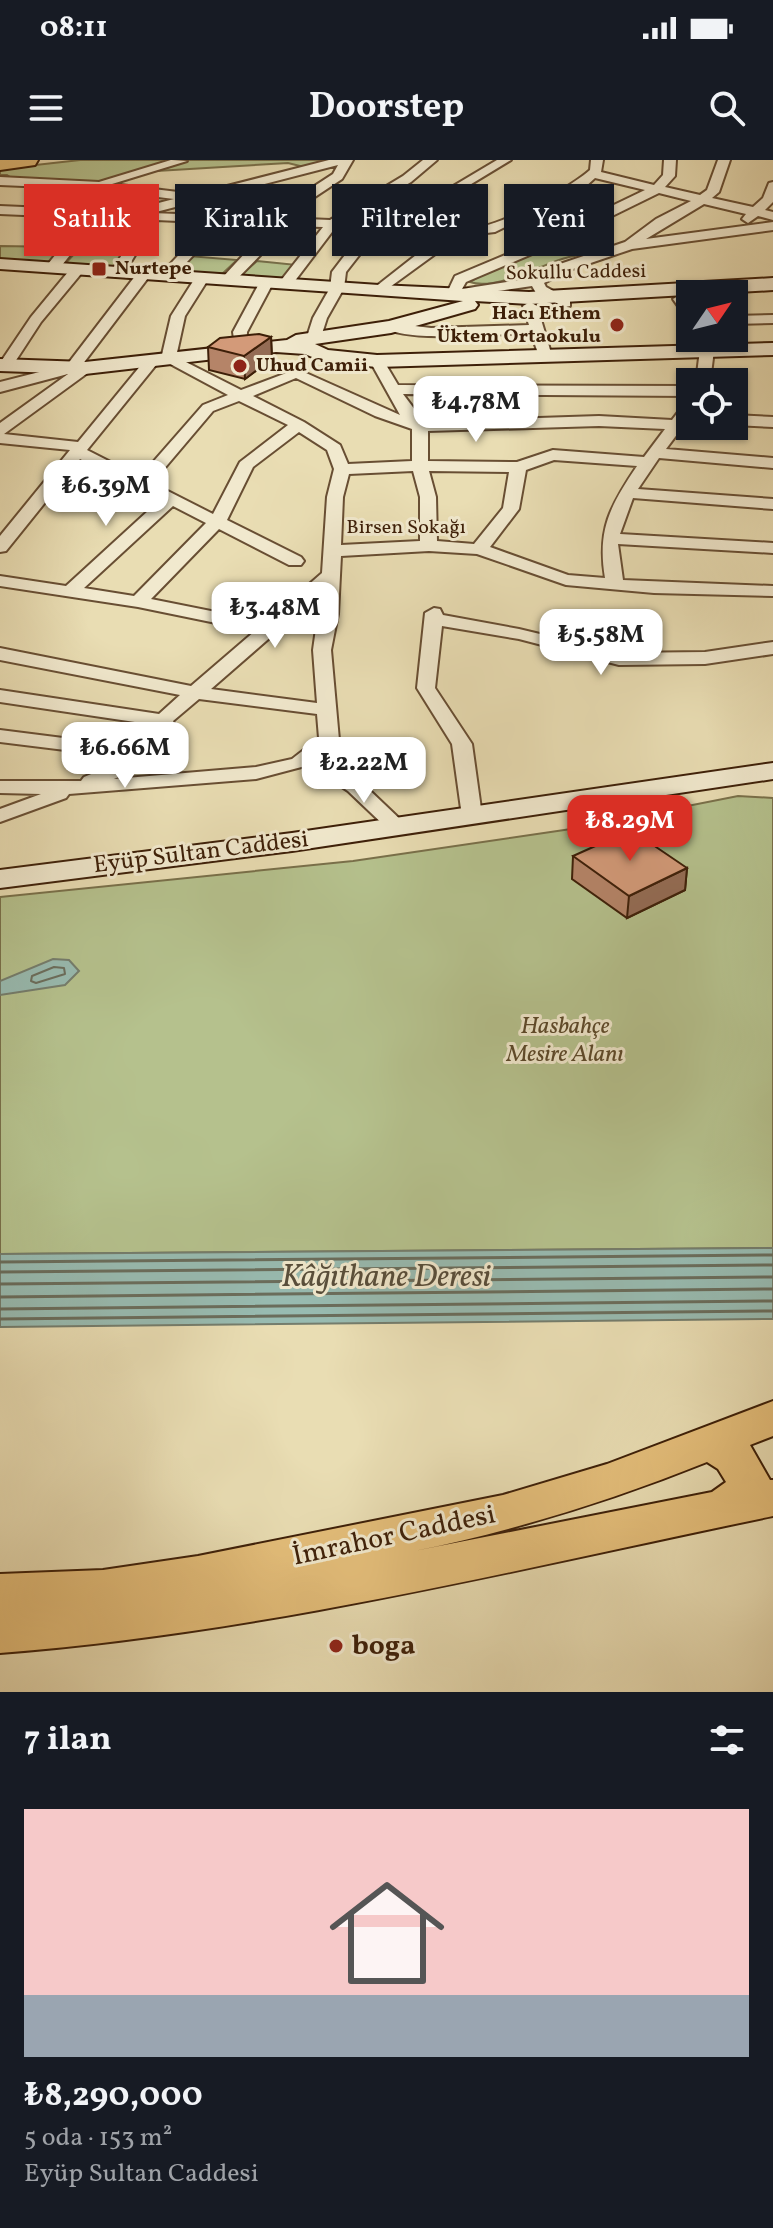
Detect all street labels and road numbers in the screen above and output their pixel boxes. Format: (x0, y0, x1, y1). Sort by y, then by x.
street label: Sokullu Caddesi (505, 258, 647, 288)
street label: Birsen Sokağı (346, 514, 466, 542)
street label: Eyüp Sultan Caddesi (91, 823, 311, 883)
street label: İmrahor Caddesi (289, 1495, 499, 1577)

